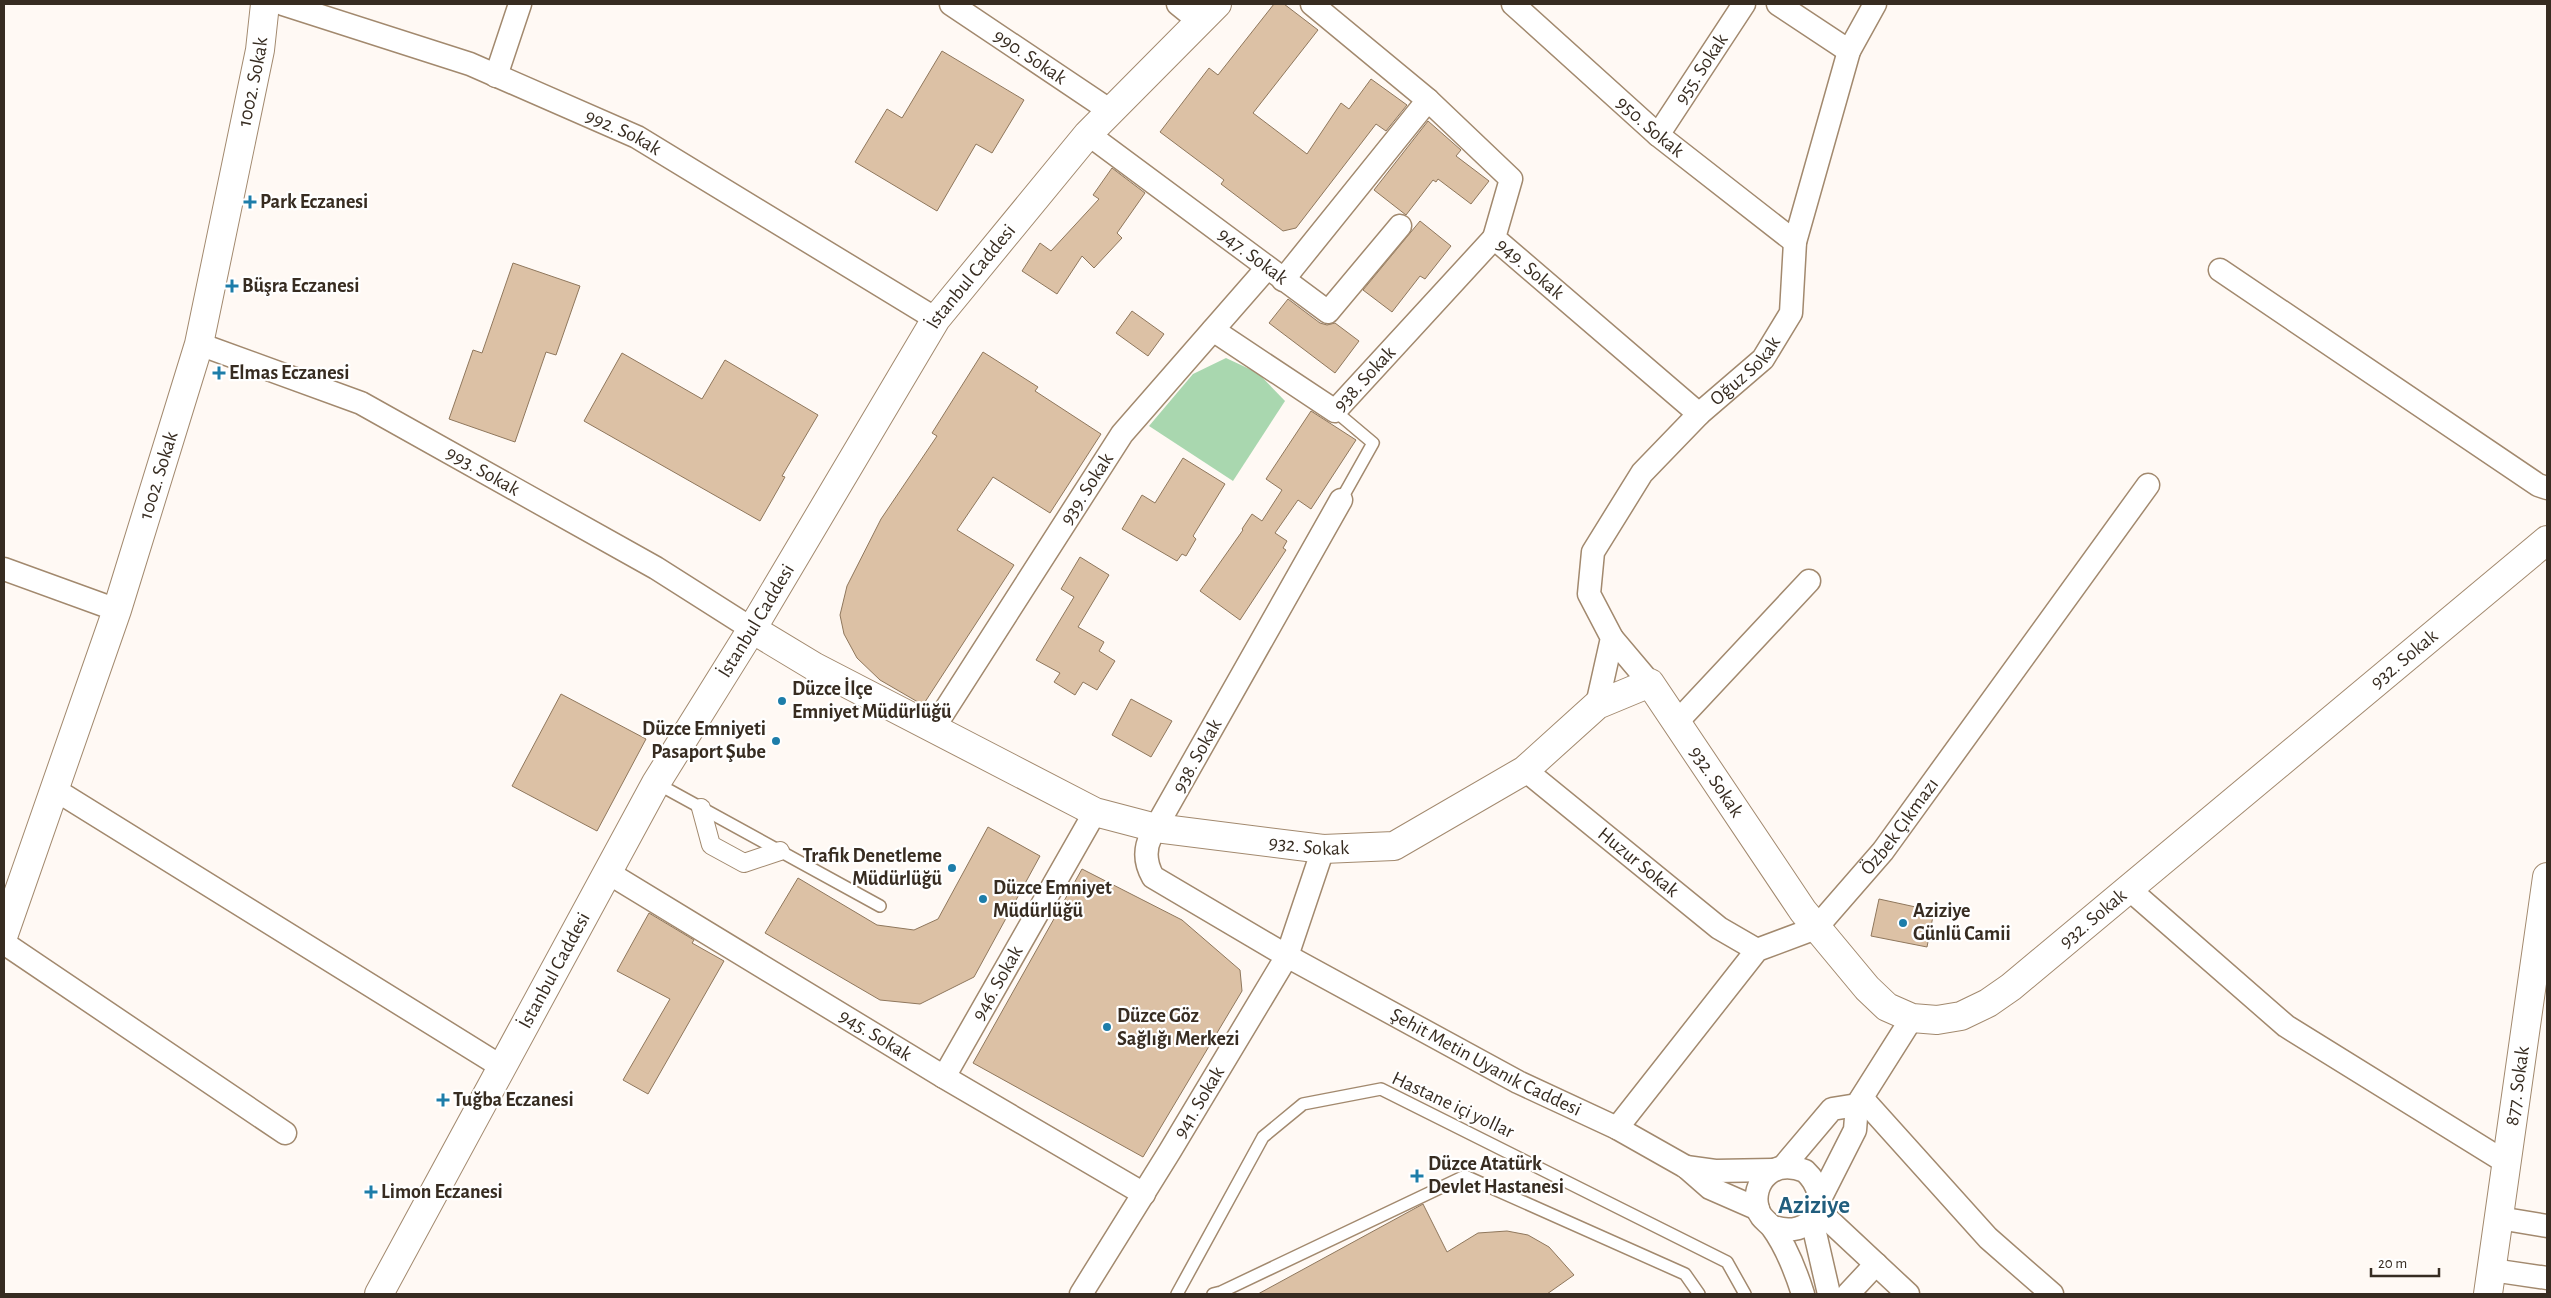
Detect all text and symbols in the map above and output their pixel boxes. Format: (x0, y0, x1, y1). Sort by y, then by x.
street label: 990. Sokak (990, 25, 1070, 88)
street label: 955. Sokak (1671, 30, 1732, 108)
street label: 1002. Sokak (234, 36, 271, 129)
street label: 950. Sokak (1612, 92, 1688, 161)
street label: 992. Sokak (582, 106, 665, 159)
place label: Park Eczanesi (260, 192, 368, 212)
marker: Park Eczanesi (244, 196, 256, 208)
street label: İstanbul Caddesi (923, 221, 1019, 332)
street label: 947. Sokak (1214, 224, 1291, 288)
street label: 949. Sokak (1492, 235, 1568, 303)
place label: Büşra Eczanesi (242, 276, 360, 296)
marker: Büşra Eczanesi (226, 280, 238, 292)
street label: Oğuz Sokak (1706, 333, 1784, 410)
street label: 938. Sokak (1330, 342, 1399, 416)
place label: Elmas Eczanesi (229, 363, 350, 383)
marker: Elmas Eczanesi (213, 367, 225, 379)
street label: 1002. Sokak (136, 429, 181, 522)
street label: 993. Sokak (443, 443, 523, 500)
street label: 939. Sokak (1056, 450, 1117, 529)
street label: İstanbul Caddesi (714, 561, 798, 681)
street label: 932. Sokak (2367, 626, 2441, 693)
place label: Düzce İlçe Emniyet Müdürlüğü (792, 677, 952, 722)
marker: Düzce İlçe Emniyet Müdürlüğü (776, 695, 788, 707)
street label: 938. Sokak (1169, 716, 1225, 796)
place label: Düzce Emniyeti Pasaport Şube (642, 719, 766, 762)
marker: Düzce Emniyeti Pasaport Şube (770, 735, 782, 747)
street label: 932. Sokak (1685, 743, 1747, 821)
street label: Özbek Çıkmazı (1857, 774, 1942, 879)
street label: Huzur Sokak (1594, 824, 1682, 901)
street label: 932. Sokak (1268, 832, 1349, 859)
place label: Trafik Denetleme Müdürlüğü (802, 846, 943, 889)
marker: Trafik Denetleme Müdürlüğü (946, 862, 958, 874)
place label: Düzce Emniyet Müdürlüğü (993, 878, 1112, 921)
street label: 932. Sokak (2056, 885, 2130, 952)
marker: Düzce Emniyet Müdürlüğü (977, 893, 989, 905)
place label: Aziziye Günlü Camii (1913, 901, 2011, 944)
street label: İstanbul Caddesi (515, 909, 594, 1032)
marker: Aziziye Günlü Camii (1897, 917, 1909, 929)
street label: 946. Sokak (968, 942, 1027, 1024)
street label: Şehit Metin Uyanık Caddesi (1387, 1004, 1584, 1120)
street label: 945. Sokak (835, 1006, 915, 1065)
place label: Düzce Göz Sağlığı Merkezi (1117, 1006, 1240, 1049)
marker: Düzce Göz Sağlığı Merkezi (1101, 1021, 1113, 1033)
street label: 877. Sokak (2502, 1045, 2533, 1127)
street label: 941. Sokak (1170, 1063, 1228, 1142)
street label: Hastane içi yollar (1389, 1068, 1518, 1142)
place label: Tuğba Eczanesi (453, 1090, 574, 1110)
marker: Tuğba Eczanesi (437, 1094, 449, 1106)
place label: Düzce Atatürk Devlet Hastanesi (1428, 1154, 1564, 1197)
marker: Düzce Atatürk Devlet Hastanesi (1410, 1169, 1424, 1183)
place label: Limon Eczanesi (381, 1182, 503, 1202)
marker: Limon Eczanesi (365, 1186, 377, 1198)
district label: Aziziye (1778, 1193, 1850, 1218)
scale bar (2371, 1246, 2438, 1278)
text: 20 m (2378, 1256, 2407, 1271)

